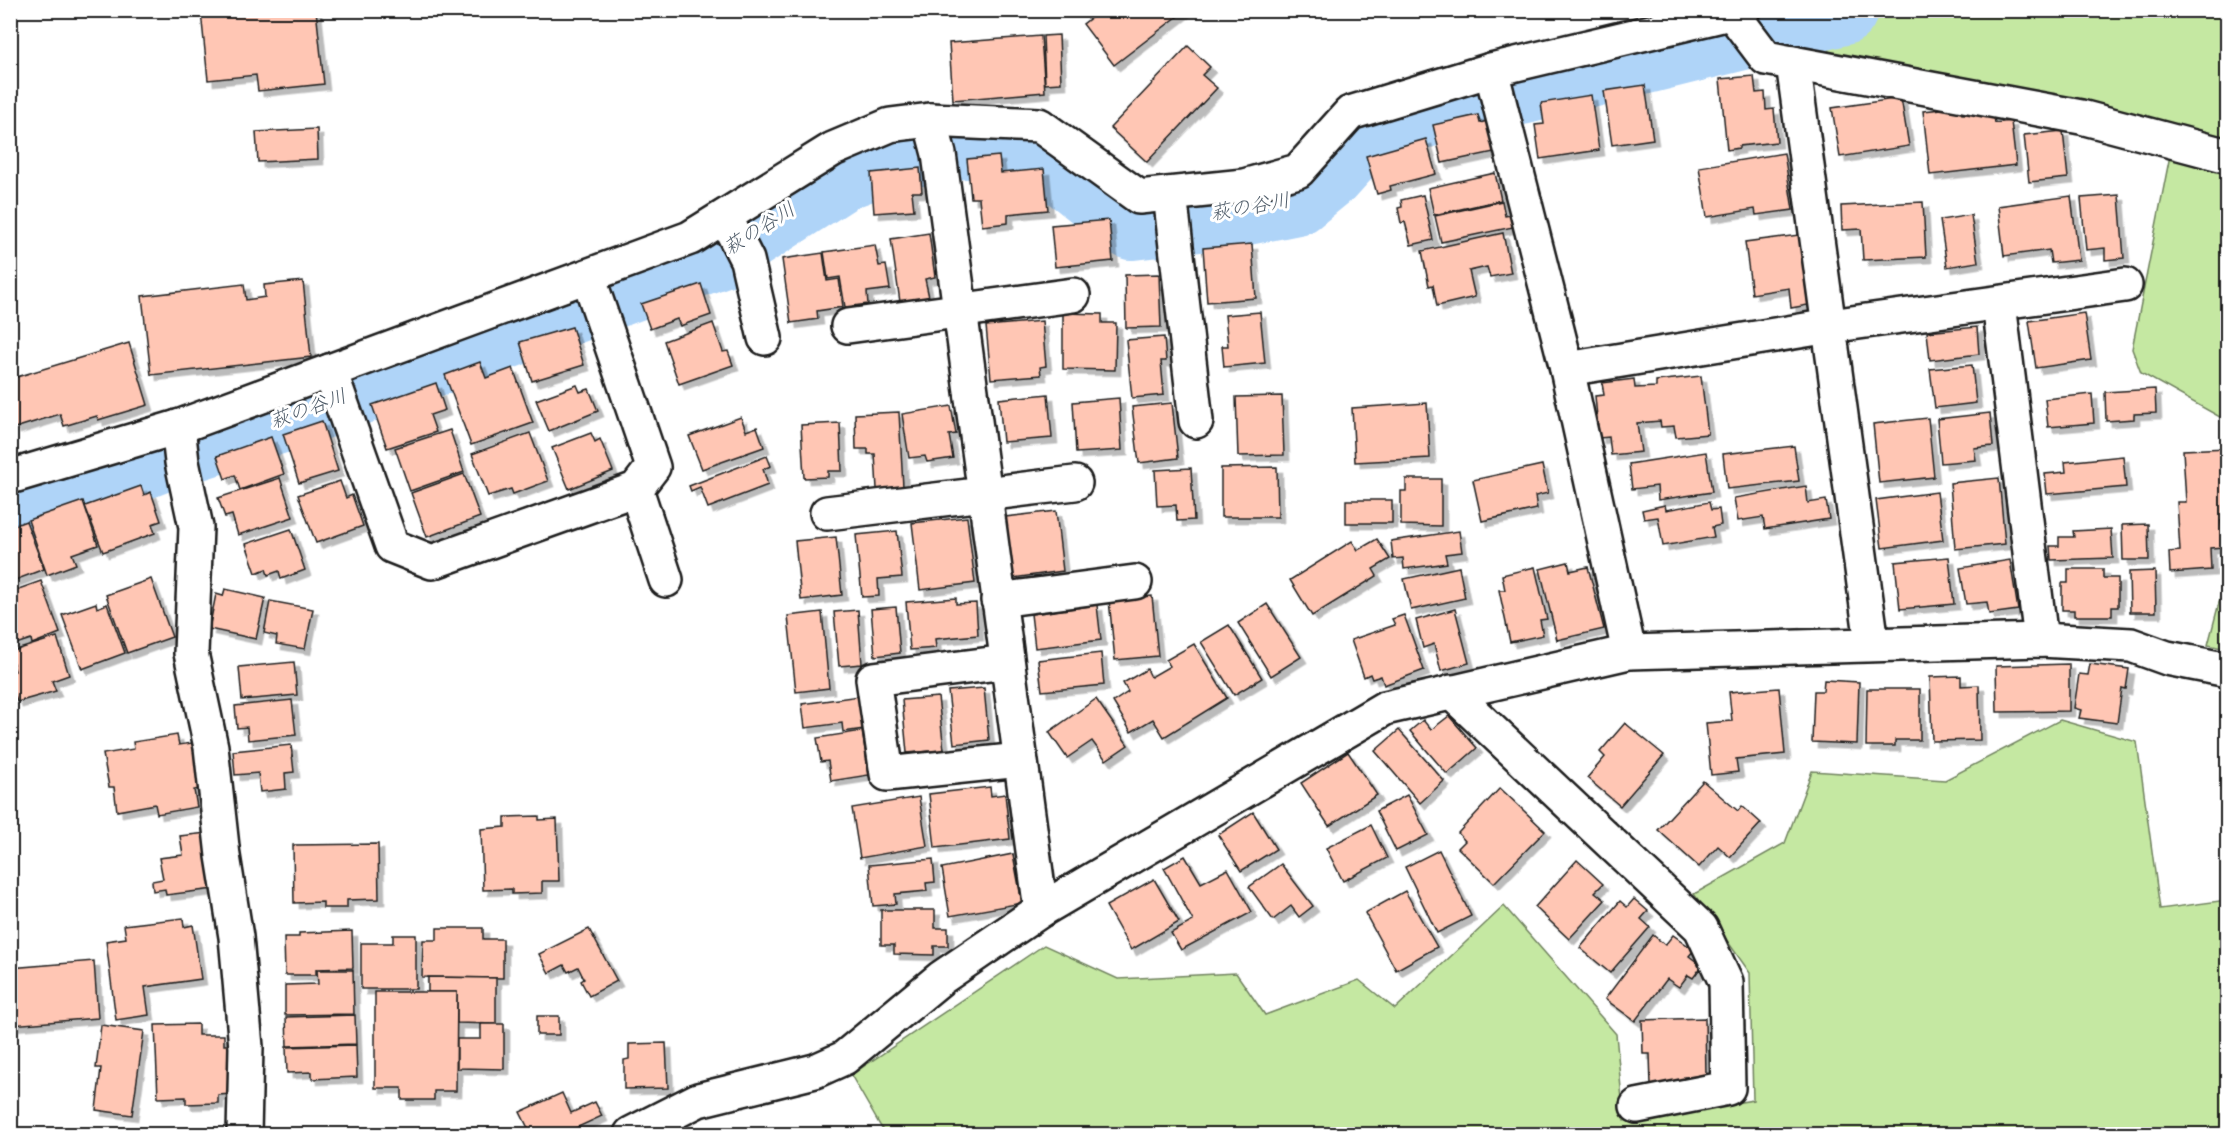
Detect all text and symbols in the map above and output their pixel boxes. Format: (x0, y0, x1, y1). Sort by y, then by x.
water label: 萩の谷川 (1208, 186, 1291, 225)
water label: 萩の谷川 (718, 196, 799, 259)
water label: 萩の谷川 (266, 382, 350, 433)

